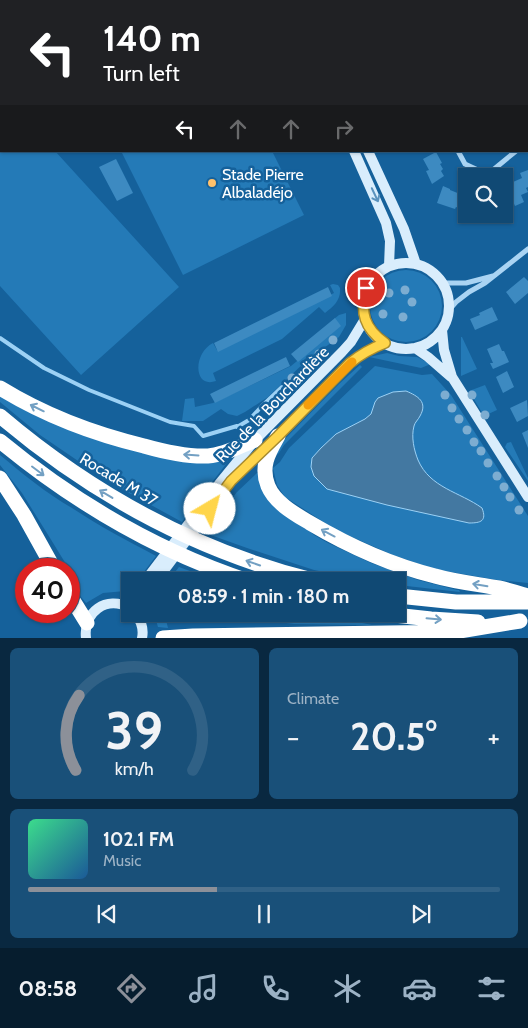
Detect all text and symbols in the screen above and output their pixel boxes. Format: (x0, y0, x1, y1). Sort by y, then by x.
text: 140 m (103, 17, 201, 60)
icon: left (20, 20, 85, 85)
text: Turn left (103, 60, 180, 87)
icon: left (171, 115, 199, 143)
icon: ahead (224, 115, 252, 143)
icon: ahead (277, 115, 305, 143)
icon: right (330, 115, 358, 143)
place label: Stade Pierre Albaladéjo (222, 165, 304, 202)
map controls (458, 168, 513, 223)
button: search (458, 168, 513, 223)
marker: Stade Pierre Albaladéjo (206, 177, 218, 189)
one-way arrow (370, 187, 380, 202)
pin (345, 267, 387, 309)
icon: arrive (352, 274, 380, 302)
street label: Rue de la Bouchardière (212, 342, 333, 466)
one-way arrow (29, 403, 44, 413)
street label: Rocade M 37 (77, 449, 161, 510)
one-way arrow (184, 450, 200, 459)
one-way arrow (31, 466, 44, 477)
position arrow (183, 482, 235, 534)
one-way arrow (99, 488, 113, 498)
one-way arrow (320, 528, 335, 538)
one-way arrow (245, 557, 261, 567)
speed limit sign: 40 (15, 558, 80, 623)
one-way arrow (473, 580, 489, 590)
text: 08:59 · 1 min · 180 m (178, 585, 349, 608)
one-way arrow (426, 614, 442, 624)
text: Climate (287, 689, 339, 708)
text: 39 (106, 699, 163, 762)
text: 20.5° (350, 713, 437, 760)
text: − (287, 720, 299, 754)
text: + (488, 720, 500, 754)
text: km/h (115, 758, 154, 779)
text: 102.1 FM (103, 828, 174, 851)
text: Music (103, 851, 141, 870)
icon: previous (93, 900, 121, 928)
icon: pause (250, 900, 278, 928)
icon: next (407, 900, 435, 928)
icon: directions (114, 971, 149, 1006)
icon: music (186, 971, 221, 1006)
icon: phone (258, 971, 293, 1006)
icon: climate (330, 971, 365, 1006)
icon: car (402, 971, 437, 1006)
icon: filters (474, 971, 509, 1006)
text: 08:58 (19, 975, 77, 1002)

